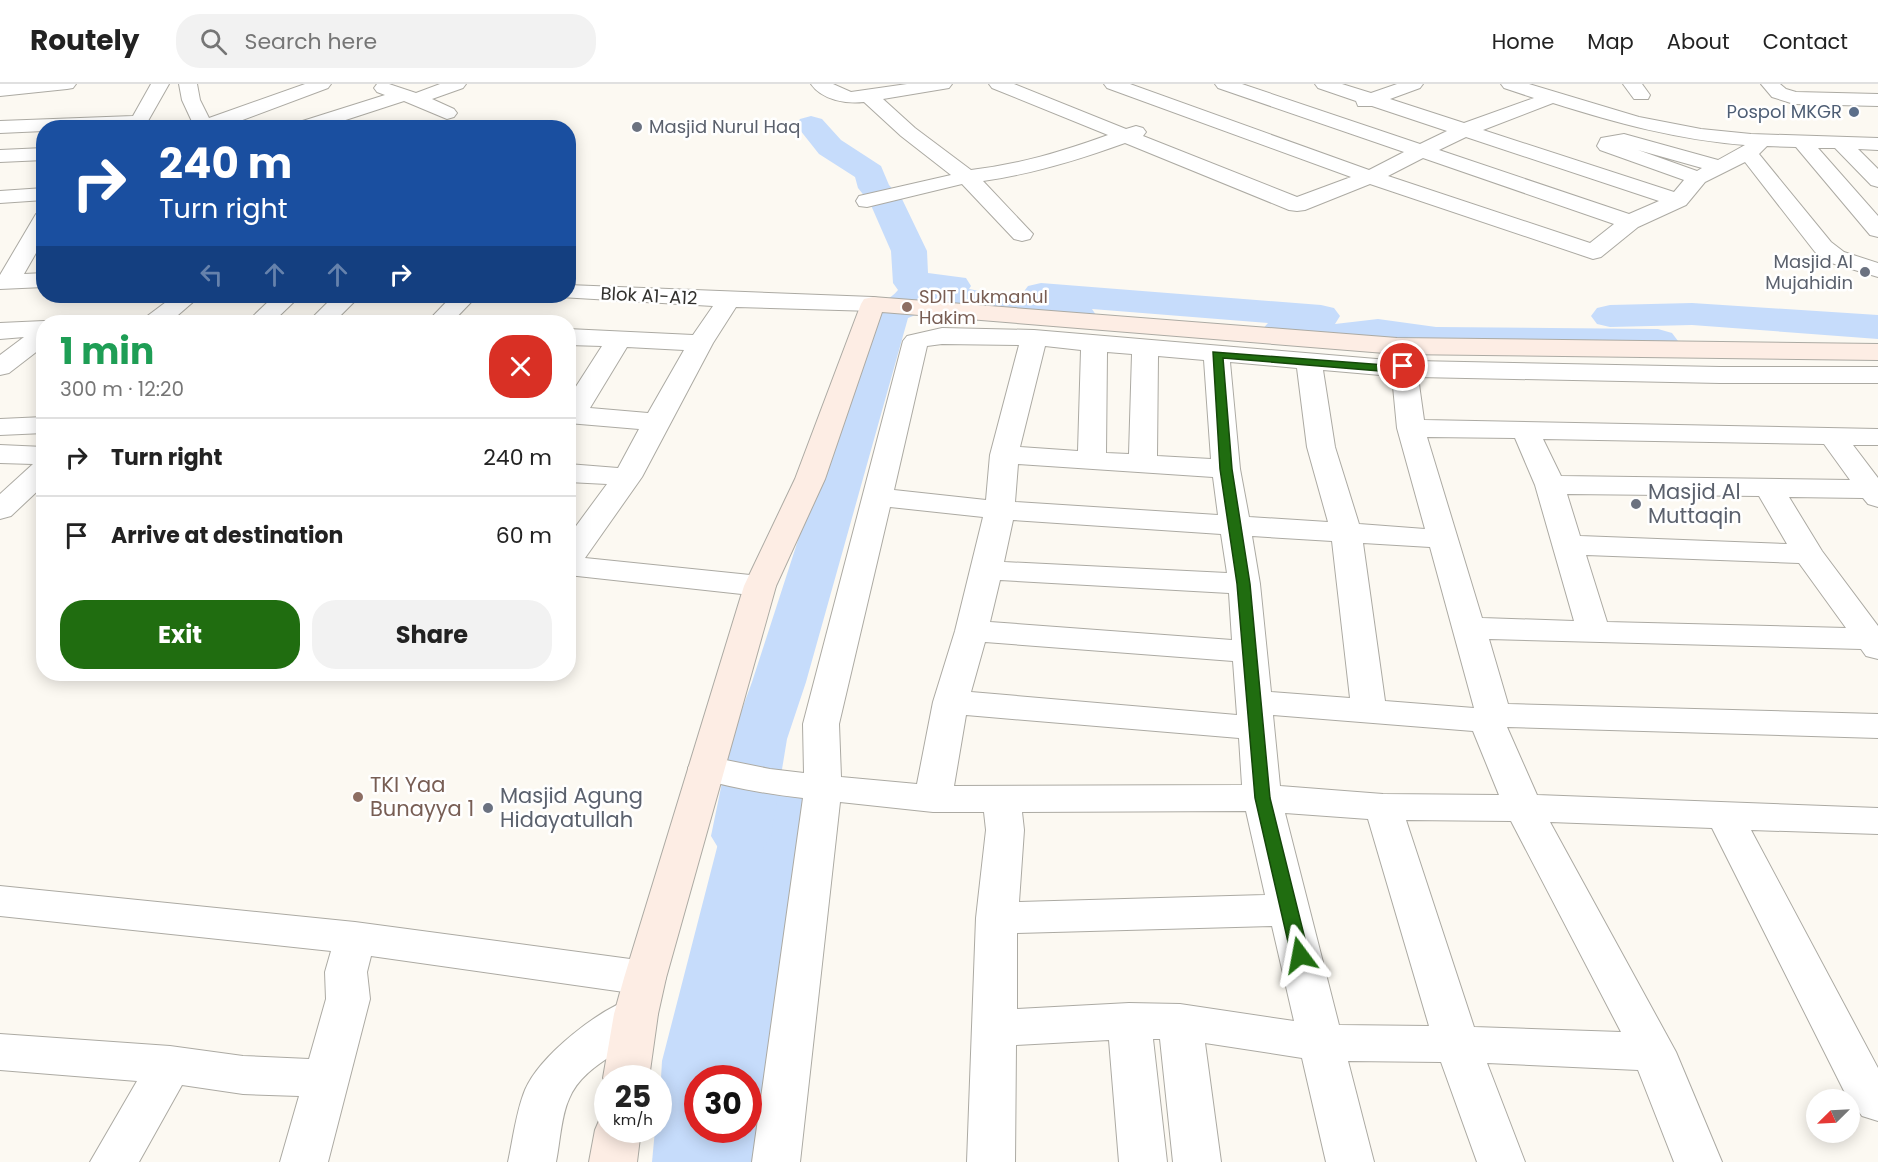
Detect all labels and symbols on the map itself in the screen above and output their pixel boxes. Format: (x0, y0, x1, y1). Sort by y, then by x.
place label: Pospol MKGR (1727, 99, 1842, 124)
marker: Pospol MKGR (1847, 105, 1861, 119)
place label: Masjid Nurul Haq (649, 114, 800, 139)
marker: Masjid Nurul Haq (630, 120, 644, 134)
place label: Masjid Al Mujahidin (1765, 249, 1853, 295)
marker: Masjid Al Mujahidin (1858, 265, 1872, 279)
street label: Blok A1-A12 (600, 280, 698, 311)
place label: SDIT Lukmanul Hakim (919, 284, 1048, 330)
marker: SDIT Lukmanul Hakim (900, 300, 914, 314)
pin (1377, 340, 1428, 391)
place label: Masjid Al Muttaqin (1648, 477, 1742, 530)
marker: Masjid Al Muttaqin (1629, 497, 1643, 511)
place label: TKI Yaa Bunayya 1 (370, 770, 474, 823)
place label: Masjid Agung Hidayatullah (500, 781, 643, 834)
marker: TKI Yaa Bunayya 1 (351, 790, 365, 804)
marker: Masjid Agung Hidayatullah (481, 801, 495, 815)
position arrow (1268, 923, 1332, 987)
speed limit sign: 30 (684, 1065, 762, 1143)
north arrow (1806, 1089, 1860, 1143)

